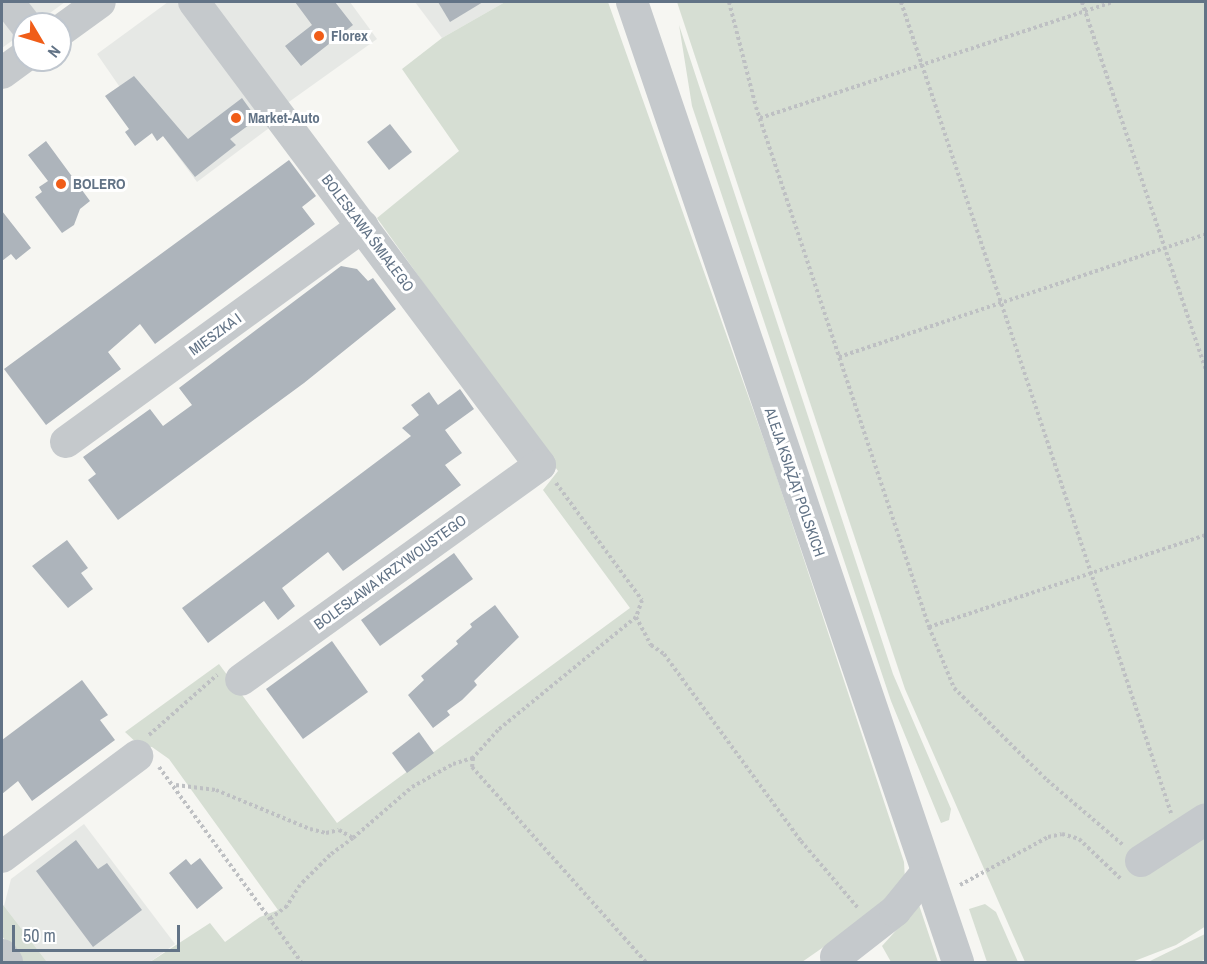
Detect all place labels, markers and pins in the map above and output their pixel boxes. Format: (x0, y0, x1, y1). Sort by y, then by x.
place label: Florex (331, 27, 368, 45)
marker: Florex (312, 29, 326, 43)
place label: Market-Auto (248, 109, 320, 127)
marker: Market-Auto (229, 111, 243, 125)
place label: BOLERO (73, 175, 126, 193)
marker: BOLERO (54, 177, 68, 191)

